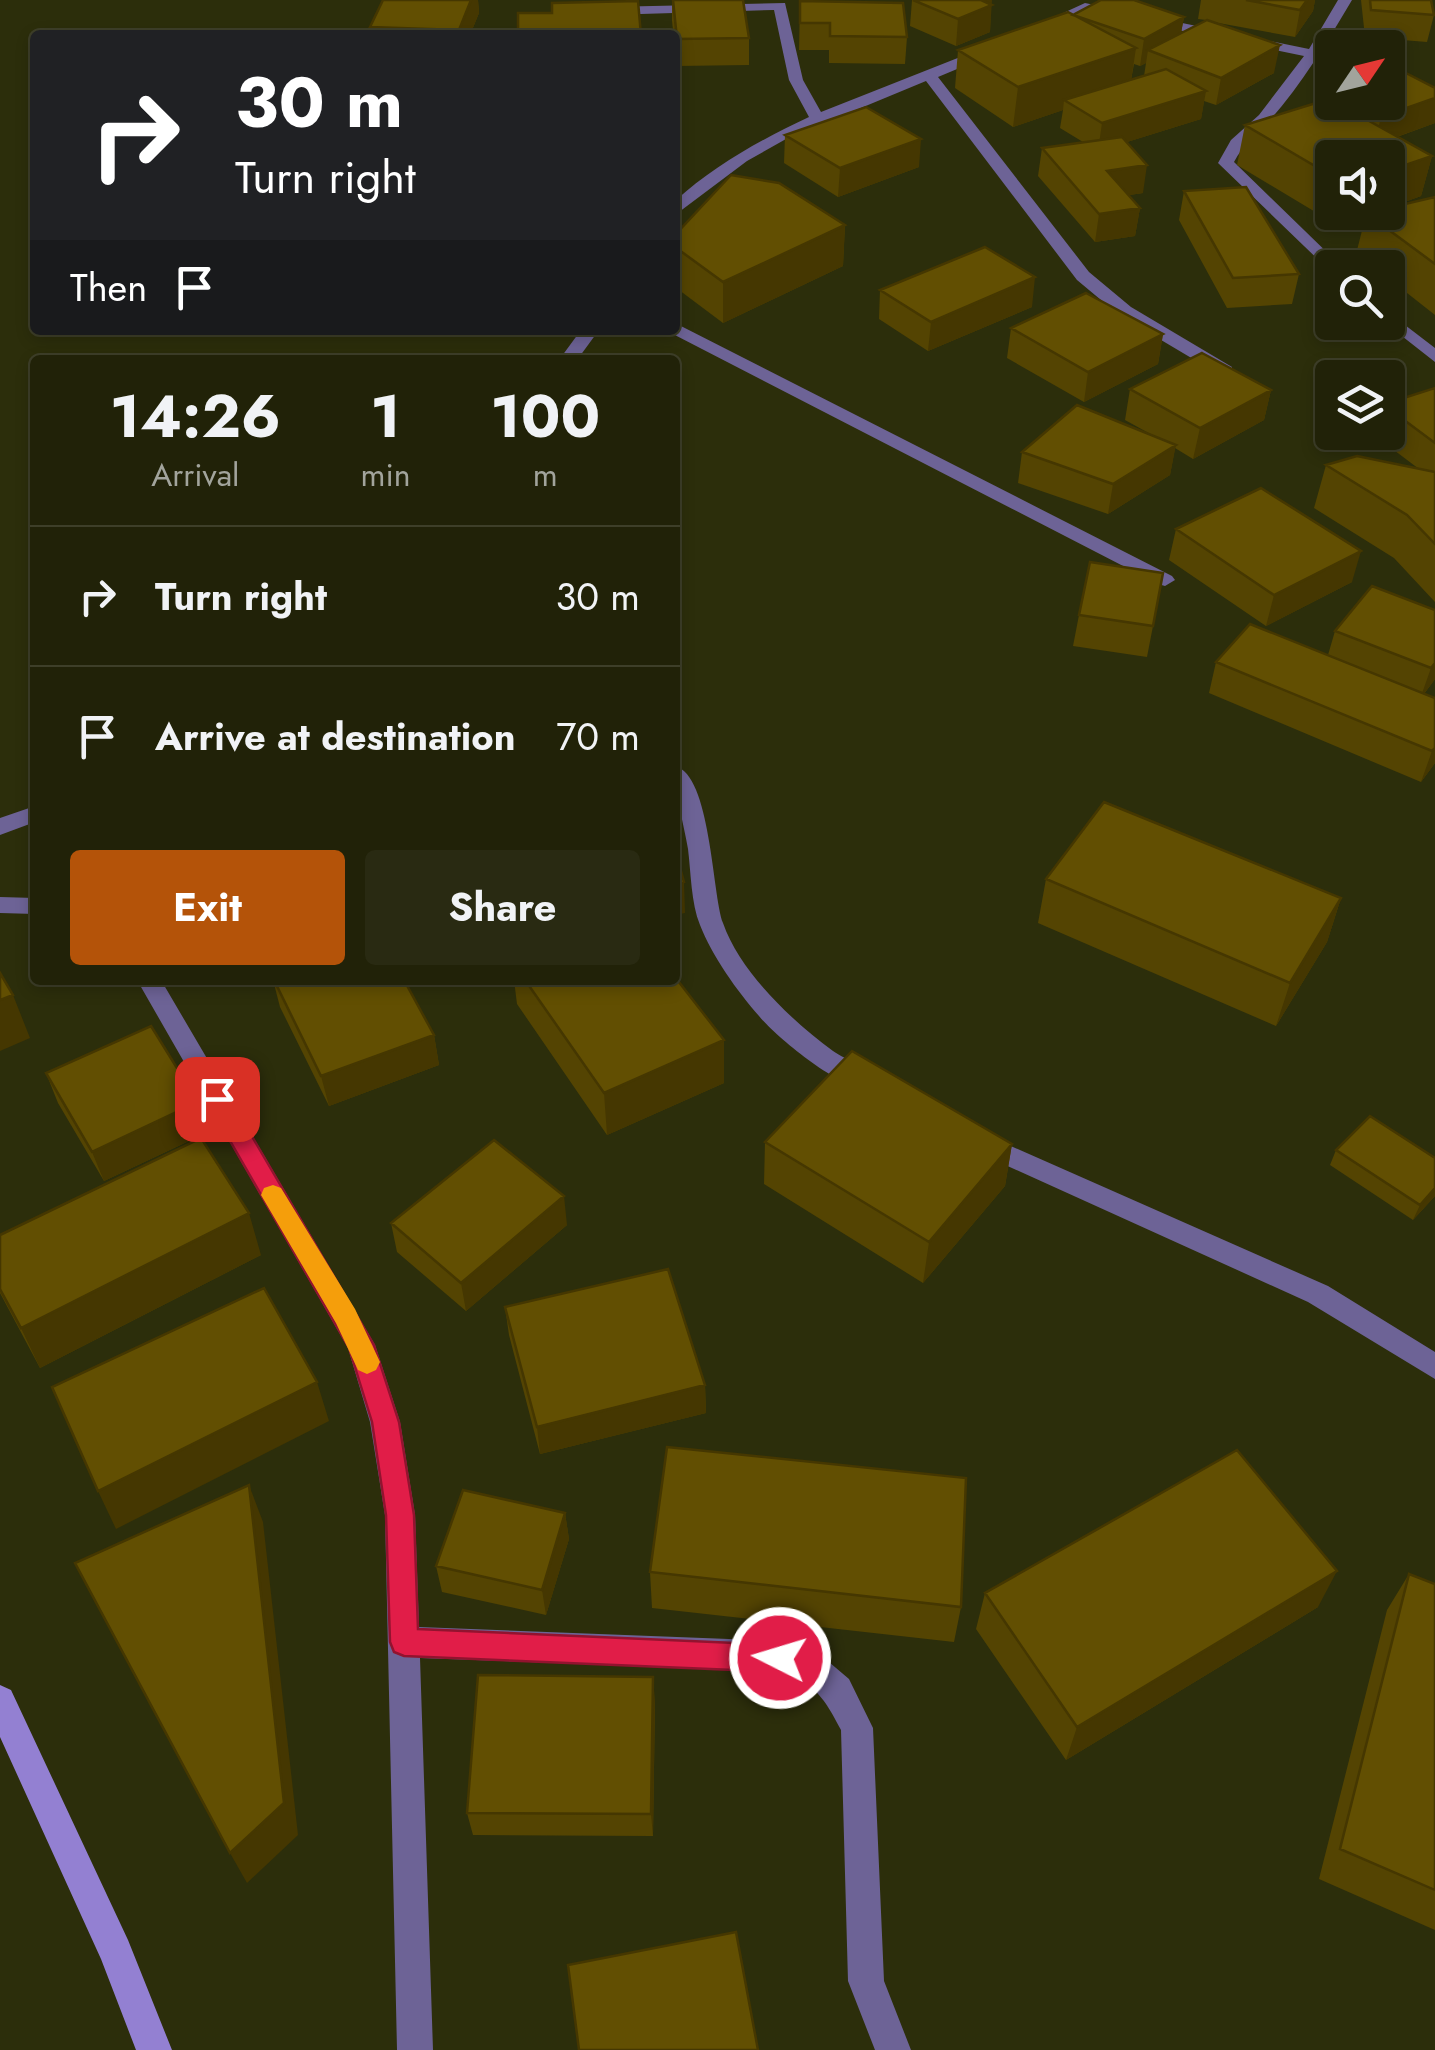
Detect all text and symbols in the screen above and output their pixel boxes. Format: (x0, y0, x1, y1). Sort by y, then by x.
north arrow (1315, 30, 1405, 120)
map controls (1315, 30, 1405, 450)
text: 30 m (235, 52, 403, 153)
icon: right (70, 70, 200, 200)
button: sound (1315, 140, 1405, 230)
text: Turn right (235, 145, 416, 210)
button: search (1315, 250, 1405, 340)
text: Then (70, 260, 147, 315)
icon: arrive (167, 260, 222, 315)
button: layers (1315, 360, 1405, 450)
text: 14:26 (110, 373, 281, 460)
text: 1 (370, 373, 401, 460)
text: 100 (490, 373, 600, 460)
text: Arrival (151, 452, 239, 498)
text: min (361, 452, 411, 498)
text: m (533, 452, 558, 498)
icon: right (70, 569, 125, 624)
text: Turn right (155, 569, 327, 624)
text: 30 m (555, 569, 640, 624)
icon: arrive (70, 709, 125, 764)
text: Arrive at destination (155, 709, 516, 764)
text: 70 m (556, 709, 640, 764)
button: Exit (70, 850, 345, 965)
button: Share (365, 850, 640, 965)
pin (175, 1057, 260, 1142)
icon: arrive (190, 1072, 245, 1127)
position arrow (728, 1606, 832, 1710)

